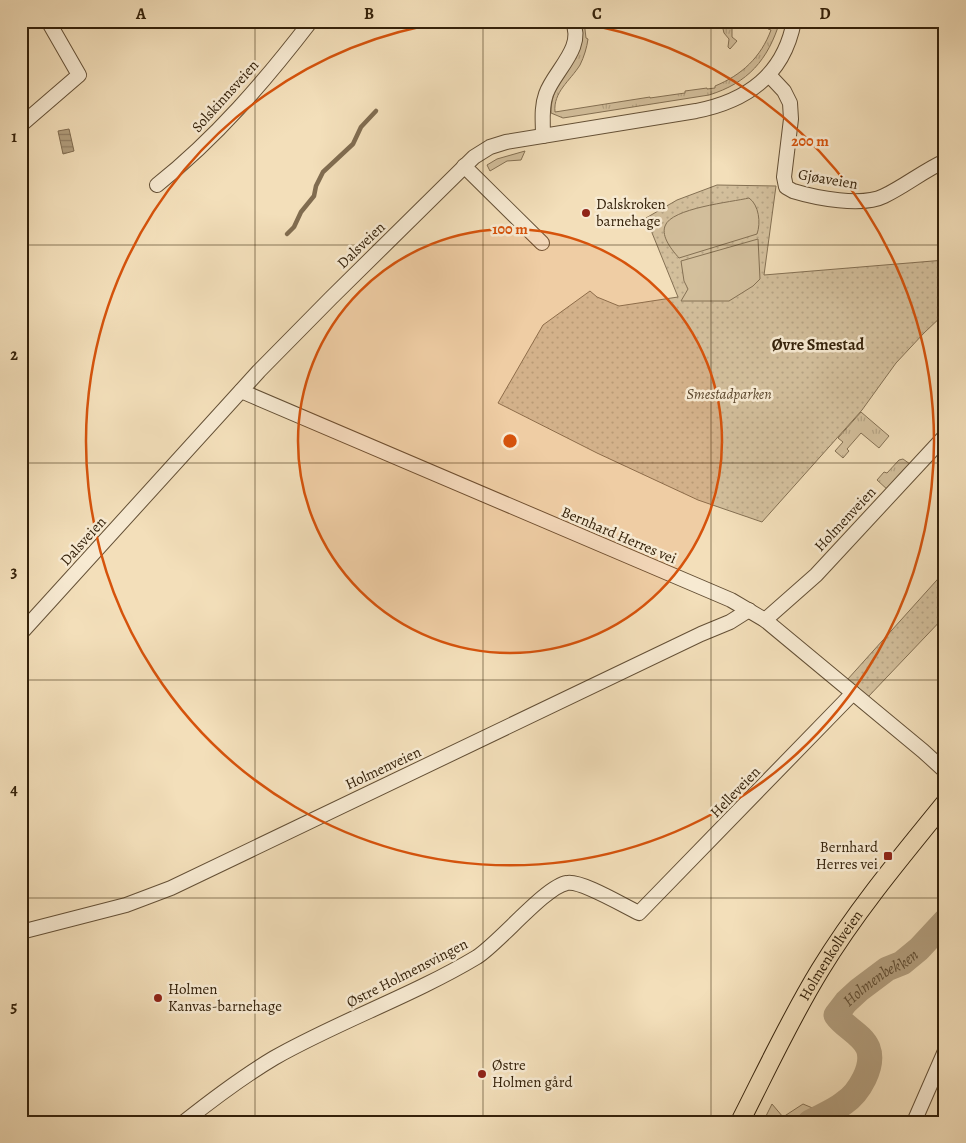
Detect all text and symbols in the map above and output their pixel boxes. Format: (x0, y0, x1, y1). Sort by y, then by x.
text: A (135, 3, 147, 25)
text: B (364, 3, 374, 25)
text: C (592, 3, 602, 25)
text: D (819, 3, 831, 25)
street label: Solskinnsveien (187, 55, 263, 137)
text: 1 (11, 126, 17, 148)
text: 200 m (791, 131, 829, 151)
street label: Gjøaveien (797, 164, 859, 194)
place label: Dalskroken barnehage (596, 194, 666, 231)
marker: Dalskroken barnehage (580, 207, 592, 219)
street label: Dalsveien (333, 217, 389, 273)
text: 100 m (492, 219, 528, 239)
district label: Øvre Smestad (772, 334, 865, 356)
text: 2 (10, 344, 18, 366)
park label: Smestadparken (686, 384, 772, 404)
centre of rings (501, 432, 519, 450)
street label: Holmenveien (810, 482, 880, 556)
street label: Bernhard Herres vei (558, 502, 680, 568)
street label: Dalsveien (56, 512, 110, 570)
text: 3 (11, 561, 18, 583)
street label: Holmenveien (342, 742, 424, 794)
street label: Helleveien (706, 762, 764, 822)
text: 4 (10, 779, 18, 801)
place label: Bernhard Herres vei (816, 837, 879, 874)
marker: Bernhard Herres vei (882, 850, 894, 862)
street label: Holmenkollveien (794, 906, 867, 1004)
street label: Østre Holmensvingen (343, 934, 471, 1012)
water label: Holmenbekken (838, 944, 923, 1012)
place label: Holmen Kanvas-barnehage (168, 979, 282, 1016)
marker: Holmen Kanvas-barnehage (152, 992, 164, 1004)
text: 5 (11, 996, 18, 1018)
place label: Østre Holmen gård (492, 1055, 573, 1092)
marker: Østre Holmen gård (476, 1068, 488, 1080)

